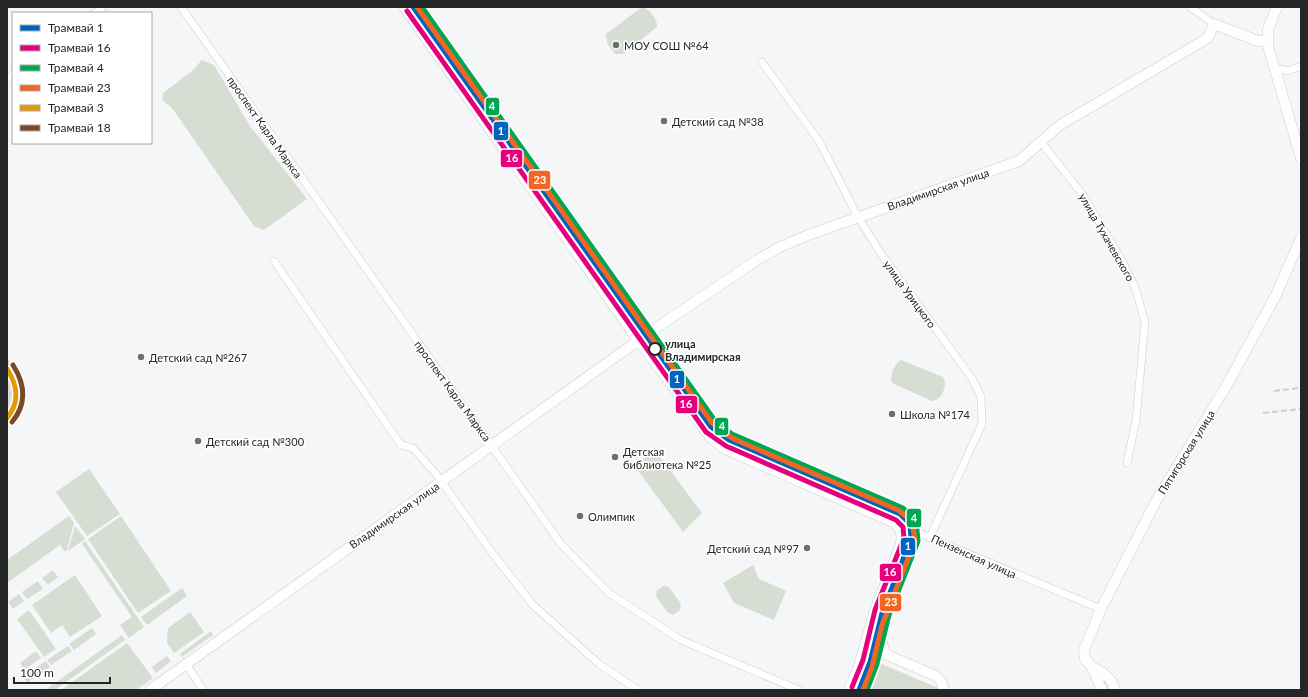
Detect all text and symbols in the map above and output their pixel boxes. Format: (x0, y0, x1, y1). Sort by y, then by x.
legend (12, 12, 152, 144)
text: Трамвай 1 (48, 20, 104, 35)
place label: МОУ СОШ №64 (624, 39, 709, 52)
text: Трамвай 16 (48, 40, 111, 55)
marker: МОУ СОШ №64 (611, 40, 621, 50)
text: Трамвай 4 (48, 60, 104, 75)
street label: проспект Карла Маркса (225, 74, 305, 180)
text: Трамвай 23 (48, 80, 111, 95)
line badge: 4 (485, 97, 500, 116)
text: 4 (489, 99, 496, 112)
text: Трамвай 3 (48, 100, 104, 115)
place label: Детский сад №38 (672, 115, 764, 128)
marker: Детский сад №38 (659, 116, 669, 126)
text: Трамвай 18 (48, 120, 111, 135)
line badge: 1 (493, 121, 509, 141)
text: 1 (498, 124, 504, 137)
line badge: 16 (500, 149, 523, 168)
text: 16 (506, 151, 519, 164)
street label: Владимирская улица (885, 165, 991, 213)
line badge: 23 (528, 170, 551, 190)
text: 23 (534, 173, 546, 186)
street label: улица Тухачевского (1077, 191, 1137, 283)
street label: улица Урицкого (881, 258, 939, 330)
place label: улица Владимирская (665, 337, 741, 363)
street label: проспект Карла Маркса (412, 338, 494, 444)
marker: улица Владимирская (648, 342, 662, 356)
place label: Детский сад №267 (149, 351, 247, 364)
marker: Детский сад №267 (136, 352, 146, 362)
line badge: 1 (669, 370, 685, 389)
text: 1 (674, 372, 680, 385)
line badge: 16 (675, 395, 698, 414)
text: 16 (680, 397, 693, 410)
place label: Школа №174 (900, 408, 971, 421)
street label: Пятигорская улица (1155, 408, 1217, 496)
marker: Школа №174 (887, 409, 897, 419)
line badge: 4 (714, 417, 729, 436)
text: 4 (719, 419, 726, 432)
place label: Детский сад №300 (206, 435, 305, 448)
marker: Детский сад №300 (193, 436, 203, 446)
place label: Детская библиотека №25 (623, 445, 711, 471)
marker: Детская библиотека №25 (610, 452, 620, 462)
street label: Владимирская улица (347, 479, 441, 551)
line badge: 4 (906, 508, 922, 528)
place label: Олимпик (588, 510, 635, 523)
marker: Олимпик (575, 511, 585, 521)
text: 4 (911, 511, 918, 524)
street label: Пензенская улица (930, 531, 1018, 581)
line badge: 1 (900, 537, 916, 556)
text: 1 (905, 539, 911, 552)
place label: Детский сад №97 (707, 542, 799, 555)
marker: Детский сад №97 (802, 543, 812, 553)
line badge: 16 (879, 563, 902, 582)
text: 16 (884, 565, 897, 578)
line badge: 23 (879, 593, 902, 612)
text: 23 (885, 595, 897, 608)
scale bar (14, 659, 110, 685)
text: 100 m (20, 665, 54, 680)

